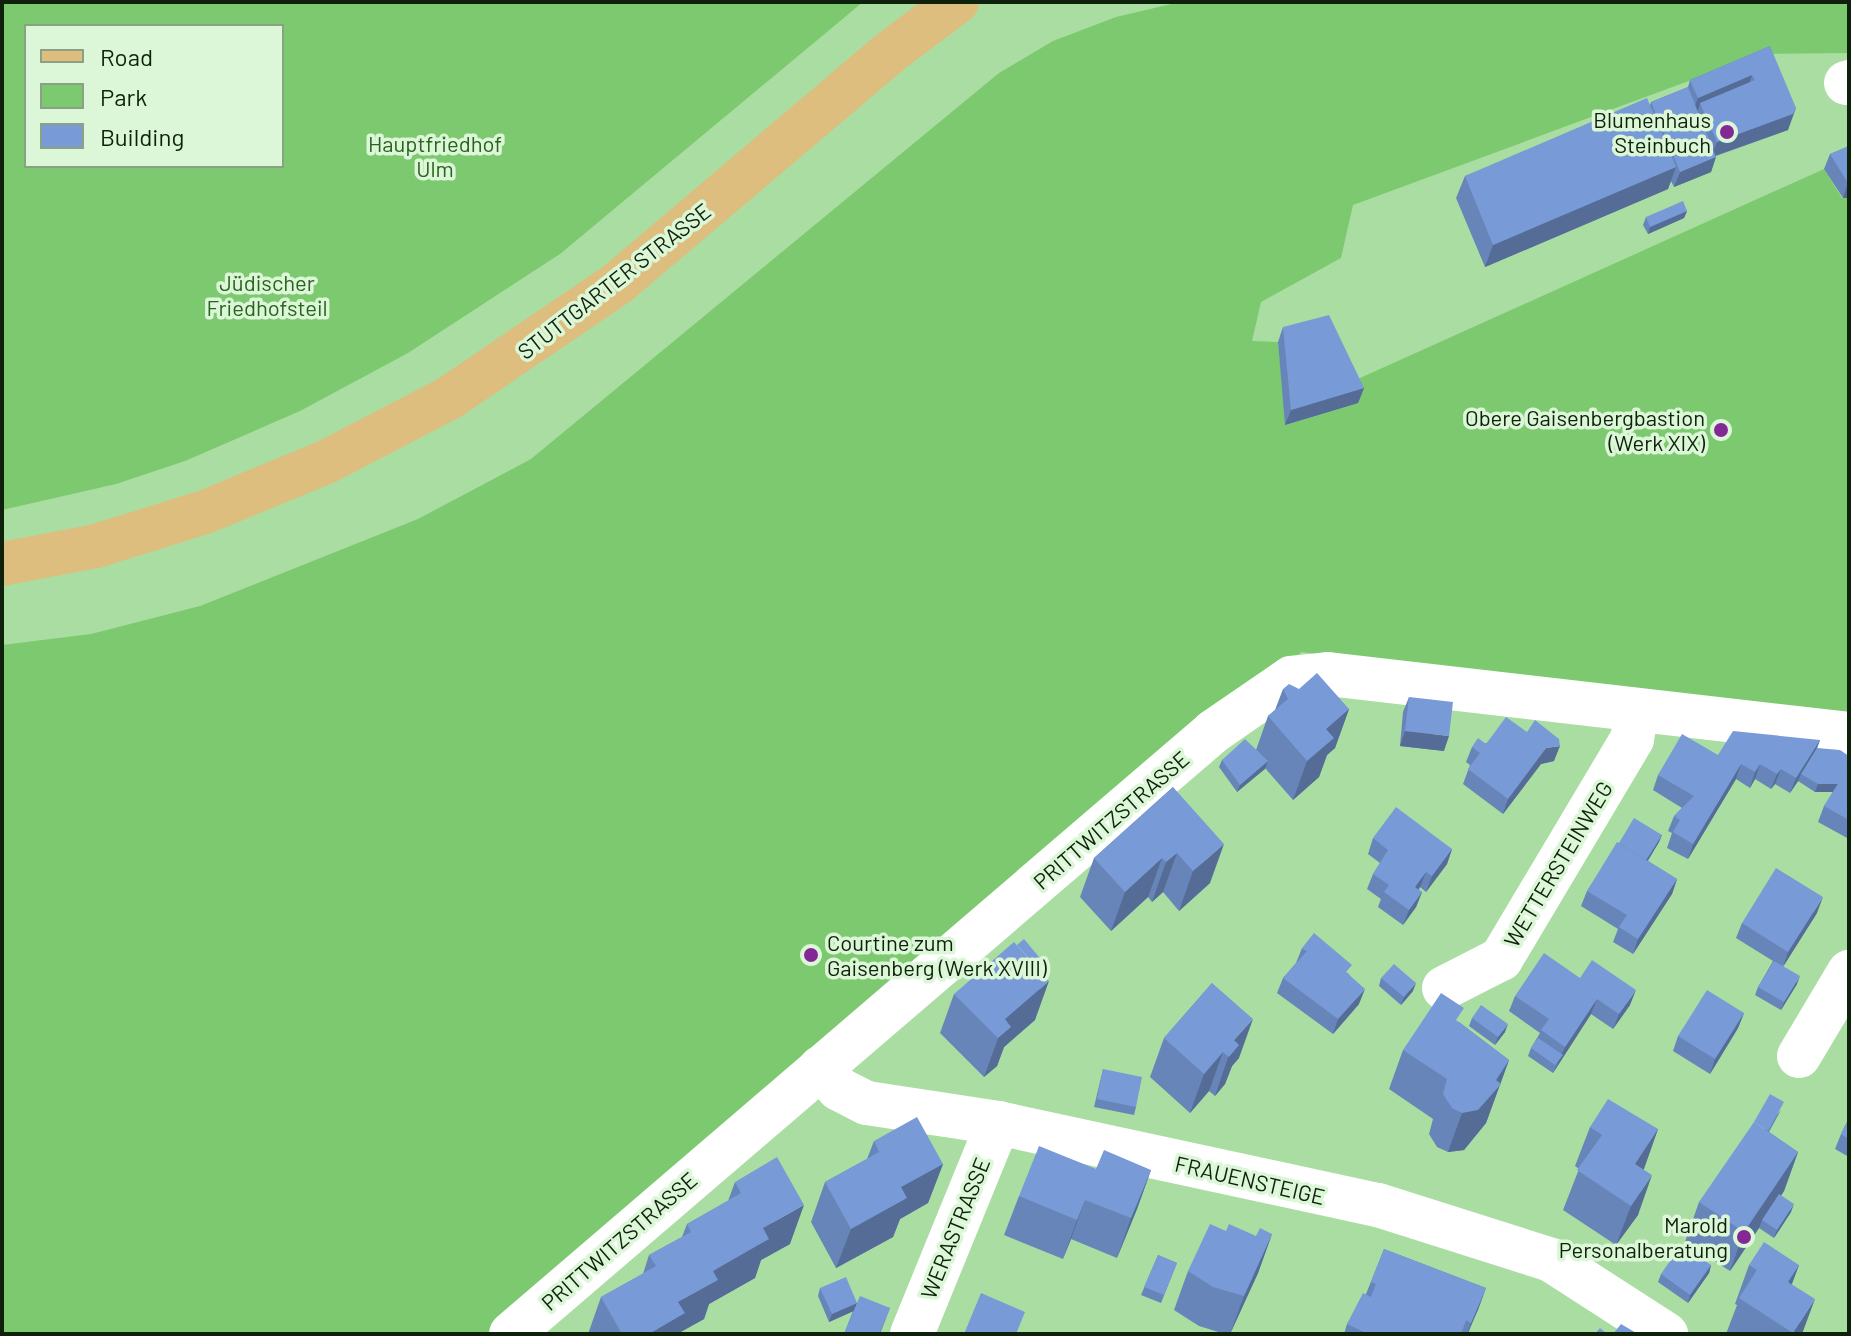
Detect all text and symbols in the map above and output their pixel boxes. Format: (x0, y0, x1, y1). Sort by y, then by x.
legend (24, 24, 284, 168)
text: Road (100, 42, 153, 71)
text: Park (100, 82, 147, 111)
place label: Blumenhaus Steinbuch (1593, 106, 1711, 158)
text: Building (100, 122, 184, 151)
marker: Blumenhaus Steinbuch (1718, 123, 1736, 141)
park label: Hauptfriedhof Ulm (368, 130, 502, 182)
street label: STUTTGARTER STRASSE (512, 197, 716, 365)
park label: Jüdischer Friedhofsteil (206, 269, 328, 320)
place label: Obere Gaisenbergbastion (Werk XIX) (1465, 404, 1705, 456)
marker: Obere Gaisenbergbastion (Werk XIX) (1712, 421, 1730, 439)
street label: PRITTWITZSTRASSE (1028, 745, 1194, 895)
street label: WETTERSTEINWEG (1498, 776, 1618, 952)
place label: Courtine zum Gaisenberg (Werk XVIII) (827, 929, 1047, 980)
marker: Courtine zum Gaisenberg (Werk XVIII) (802, 946, 820, 964)
street label: FRAUENSTEIGE (1172, 1150, 1328, 1210)
street label: WERASTRASSE (915, 1154, 995, 1302)
street label: PRITTWITZSTRASSE (536, 1166, 702, 1316)
place label: Marold Personalberatung (1559, 1211, 1728, 1262)
marker: Marold Personalberatung (1735, 1228, 1753, 1246)

